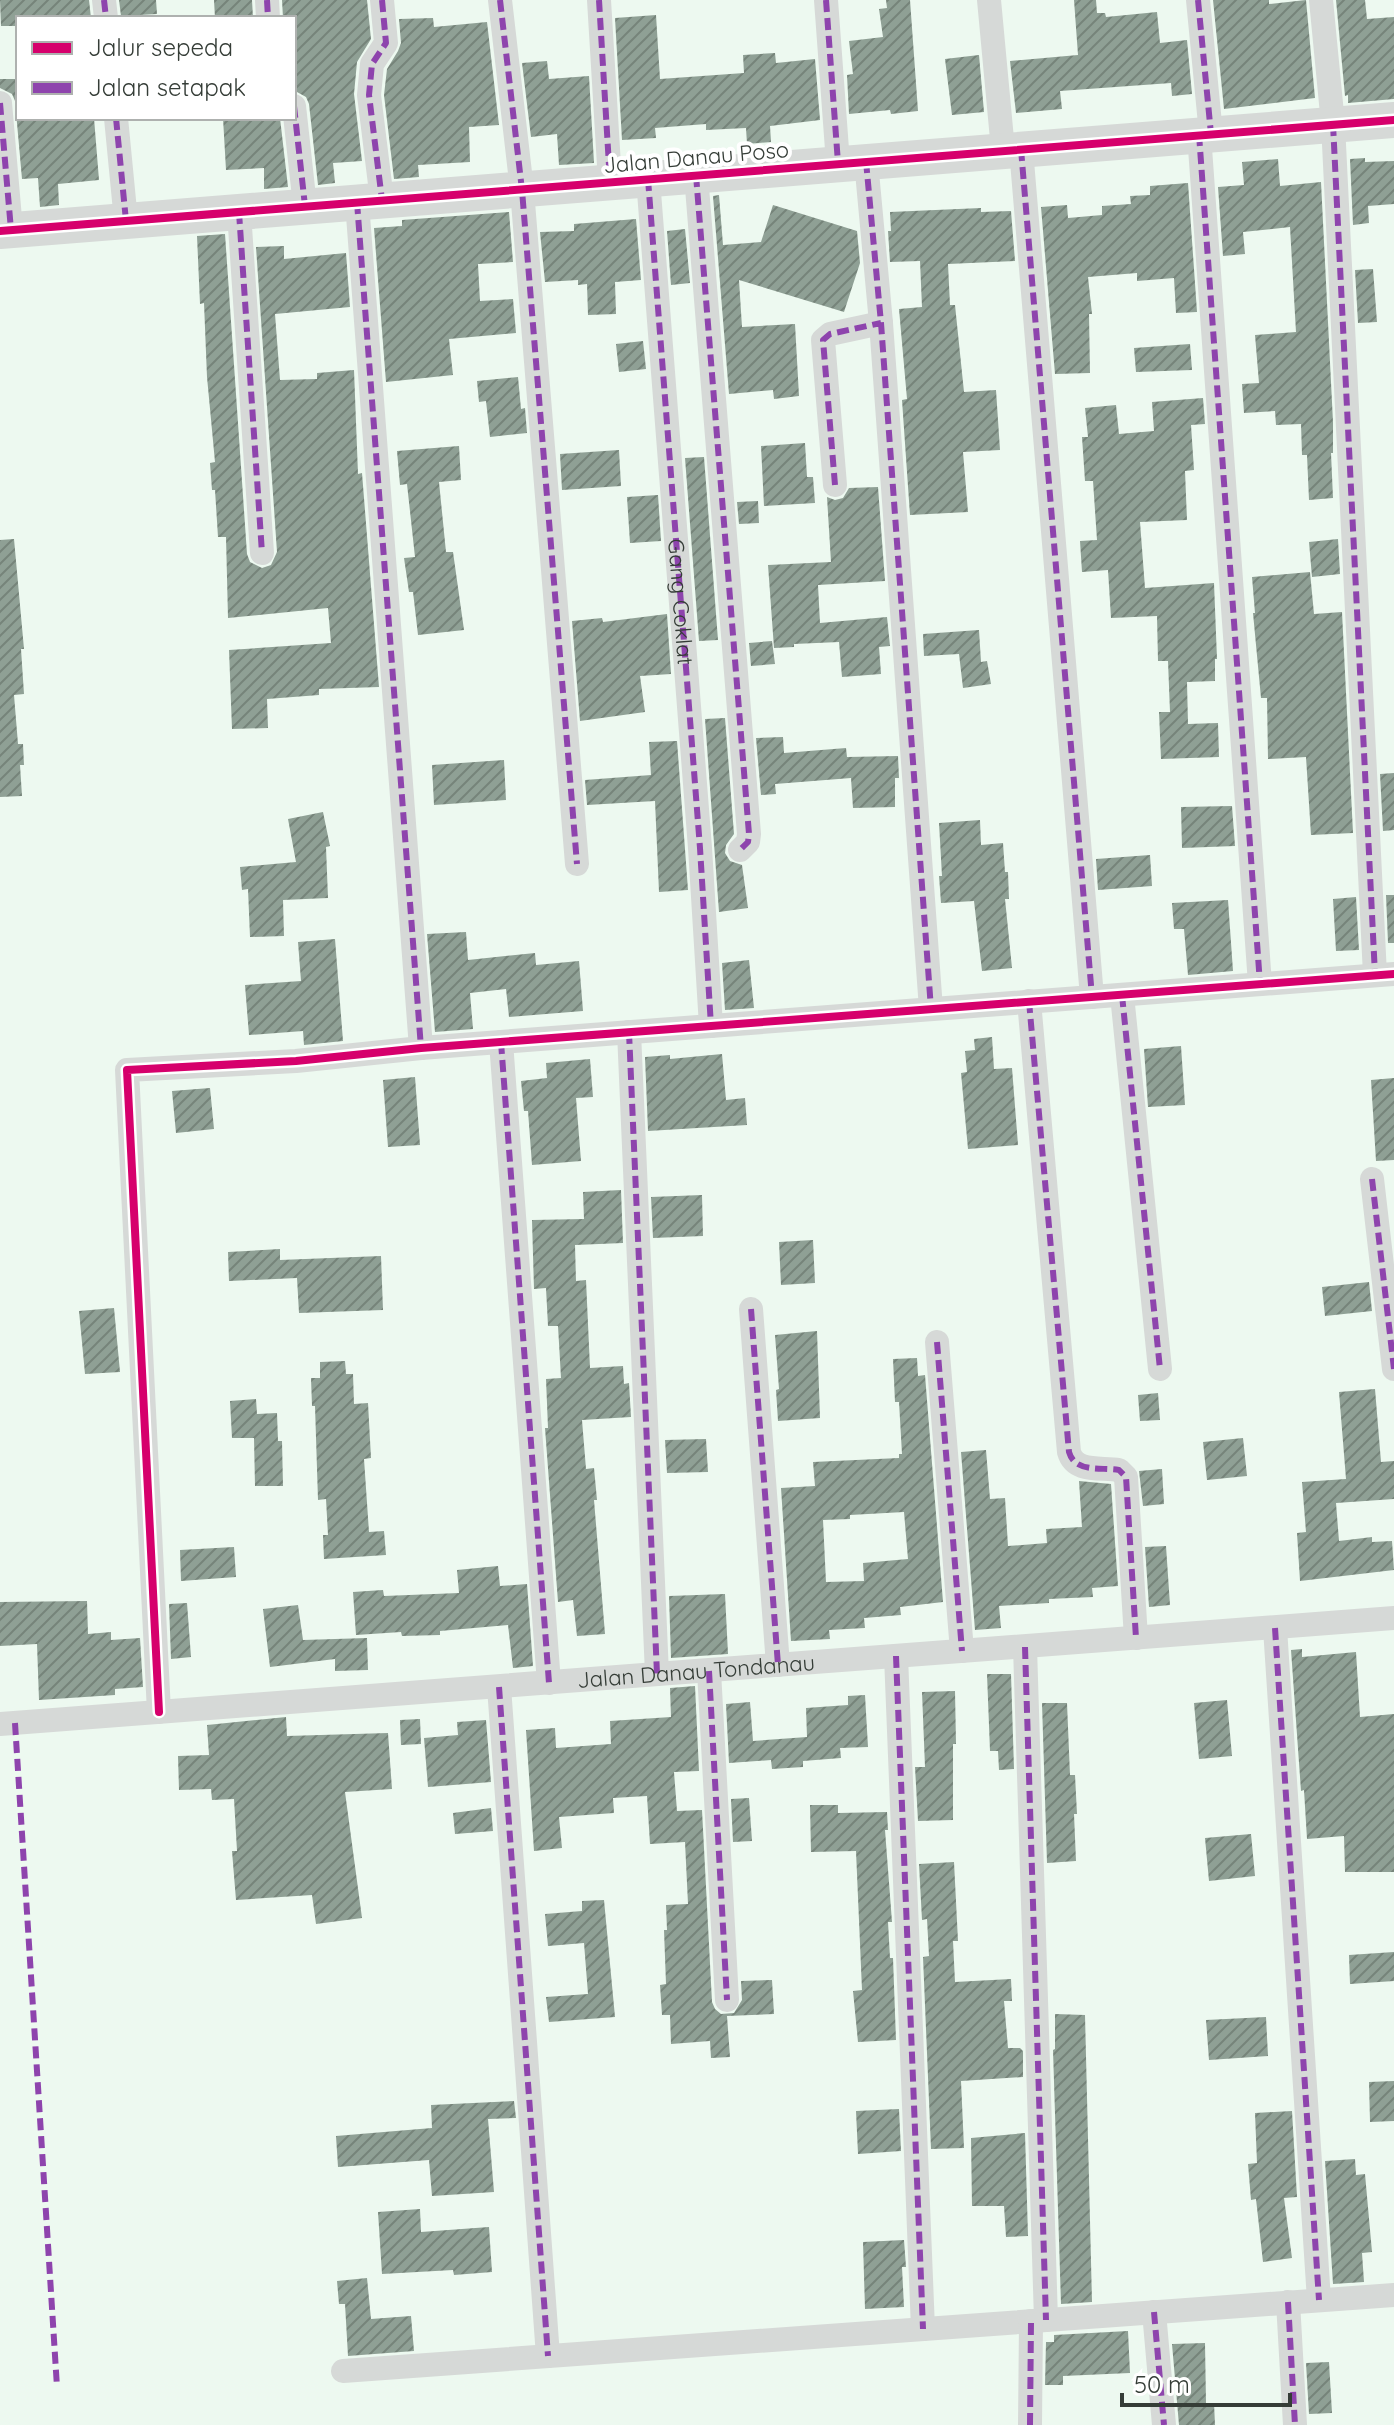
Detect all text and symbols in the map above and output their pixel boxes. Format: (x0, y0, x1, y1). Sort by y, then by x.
legend (16, 16, 296, 120)
text: Jalur sepeda (88, 32, 233, 62)
text: Jalan setapak (88, 72, 246, 102)
street label: Jalan Danau Poso (602, 135, 790, 179)
street label: Gang Coklat (662, 538, 700, 666)
street label: Jalan Danau Tondanau (576, 1648, 816, 1694)
scale bar (1122, 2357, 1290, 2407)
text: 50 m (1134, 2369, 1190, 2399)

